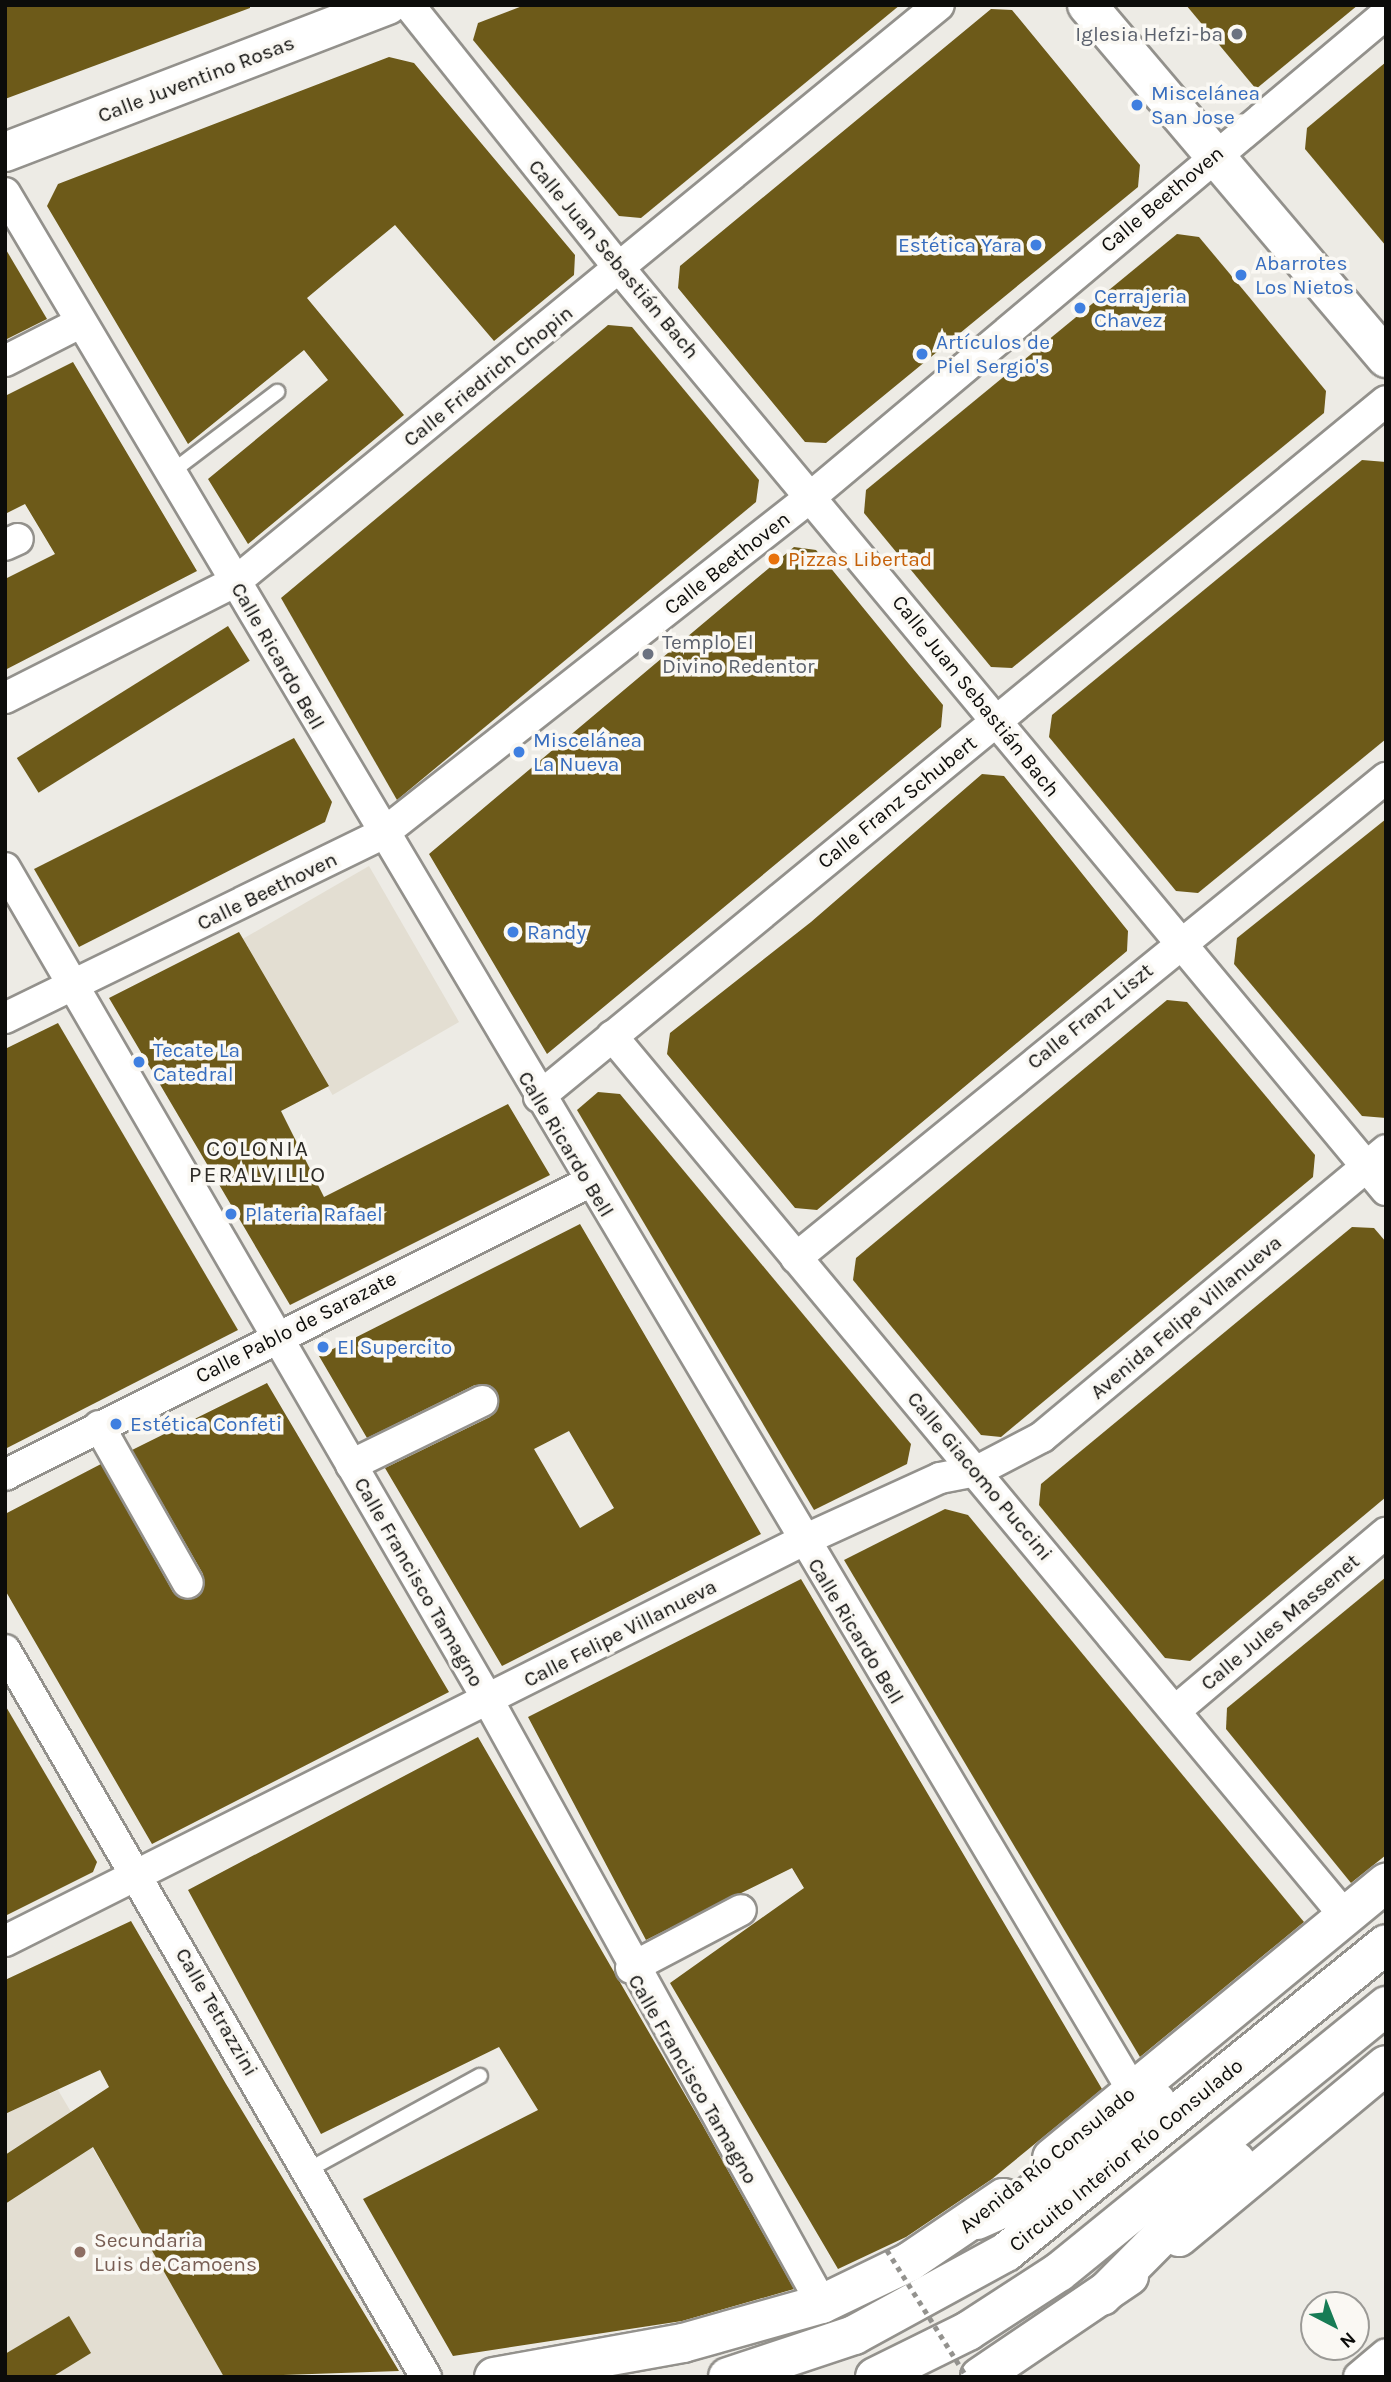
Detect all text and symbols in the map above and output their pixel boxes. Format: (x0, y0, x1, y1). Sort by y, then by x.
place label: Iglesia Hefzi-ba (1075, 21, 1223, 47)
marker: Iglesia Hefzi-ba (1229, 26, 1245, 42)
street label: Calle Juventino Rosas (94, 30, 298, 128)
place label: Miscelánea San Jose (1151, 80, 1260, 130)
marker: Miscelánea San Jose (1129, 97, 1145, 113)
street label: Calle Beethoven (1095, 140, 1229, 258)
street label: Calle Juan Sebastián Bach (523, 154, 705, 364)
place label: Estética Yara (898, 232, 1022, 258)
marker: Estética Yara (1028, 237, 1044, 253)
place label: Abarrotes Los Nietos (1255, 250, 1354, 300)
marker: Abarrotes Los Nietos (1233, 267, 1249, 283)
place label: Cerrajeria Chavez (1094, 283, 1187, 333)
street label: Calle Friedrich Chopin (398, 300, 578, 452)
marker: Cerrajeria Chavez (1072, 300, 1088, 316)
place label: Artículos de Piel Sergio's (936, 329, 1050, 379)
marker: Artículos de Piel Sergio's (914, 346, 930, 362)
street label: Calle Beethoven (659, 506, 795, 620)
place label: Pizzas Libertad (788, 546, 932, 572)
marker: Pizzas Libertad (766, 551, 782, 567)
street label: Calle Ricardo Bell (226, 578, 330, 734)
street label: Calle Juan Sebastián Bach (887, 590, 1065, 802)
place label: Templo El Divino Redentor (662, 629, 815, 679)
marker: Templo El Divino Redentor (640, 646, 656, 662)
place label: Miscelánea La Nueva (533, 727, 642, 777)
street label: Calle Franz Schubert (812, 730, 982, 874)
marker: Miscelánea La Nueva (511, 744, 527, 760)
street label: Calle Beethoven (193, 846, 341, 936)
place label: Randy (527, 919, 586, 945)
marker: Randy (505, 924, 521, 940)
street label: Calle Franz Liszt (1022, 958, 1158, 1074)
place label: Tecate La Catedral (153, 1037, 240, 1087)
marker: Tecate La Catedral (131, 1054, 147, 1070)
street label: Calle Ricardo Bell (513, 1067, 619, 1221)
district label: COLONIA PERALVILLO (190, 1135, 326, 1189)
place label: Plateria Rafael (245, 1201, 383, 1227)
marker: Plateria Rafael (223, 1206, 239, 1222)
street label: Avenida Felipe Villanueva (1085, 1230, 1287, 1404)
street label: Calle Pablo de Sarazate (191, 1265, 401, 1389)
place label: El Supercito (337, 1334, 452, 1360)
marker: El Supercito (315, 1339, 331, 1355)
street label: Calle Giacomo Puccini (902, 1386, 1058, 1566)
place label: Estética Confeti (130, 1411, 282, 1437)
marker: Estética Confeti (108, 1416, 124, 1432)
street label: Calle Francisco Tamagno (349, 1473, 489, 1691)
street label: Calle Jules Massenet (1196, 1548, 1364, 1696)
street label: Calle Ricardo Bell (803, 1554, 909, 1708)
street label: Calle Felipe Villanueva (519, 1573, 721, 1693)
street label: Calle Tetrazzini (170, 1943, 264, 2081)
street label: Calle Francisco Tamagno (623, 1970, 763, 2188)
street label: Circuito Interior Río Consulado (1004, 2053, 1248, 2257)
street label: Avenida Río Consulado (954, 2081, 1140, 2239)
place label: Secundaria Luis de Camoens (94, 2227, 257, 2277)
marker: Secundaria Luis de Camoens (72, 2244, 88, 2260)
north arrow (1300, 2291, 1370, 2361)
text: N (1335, 2327, 1360, 2353)

